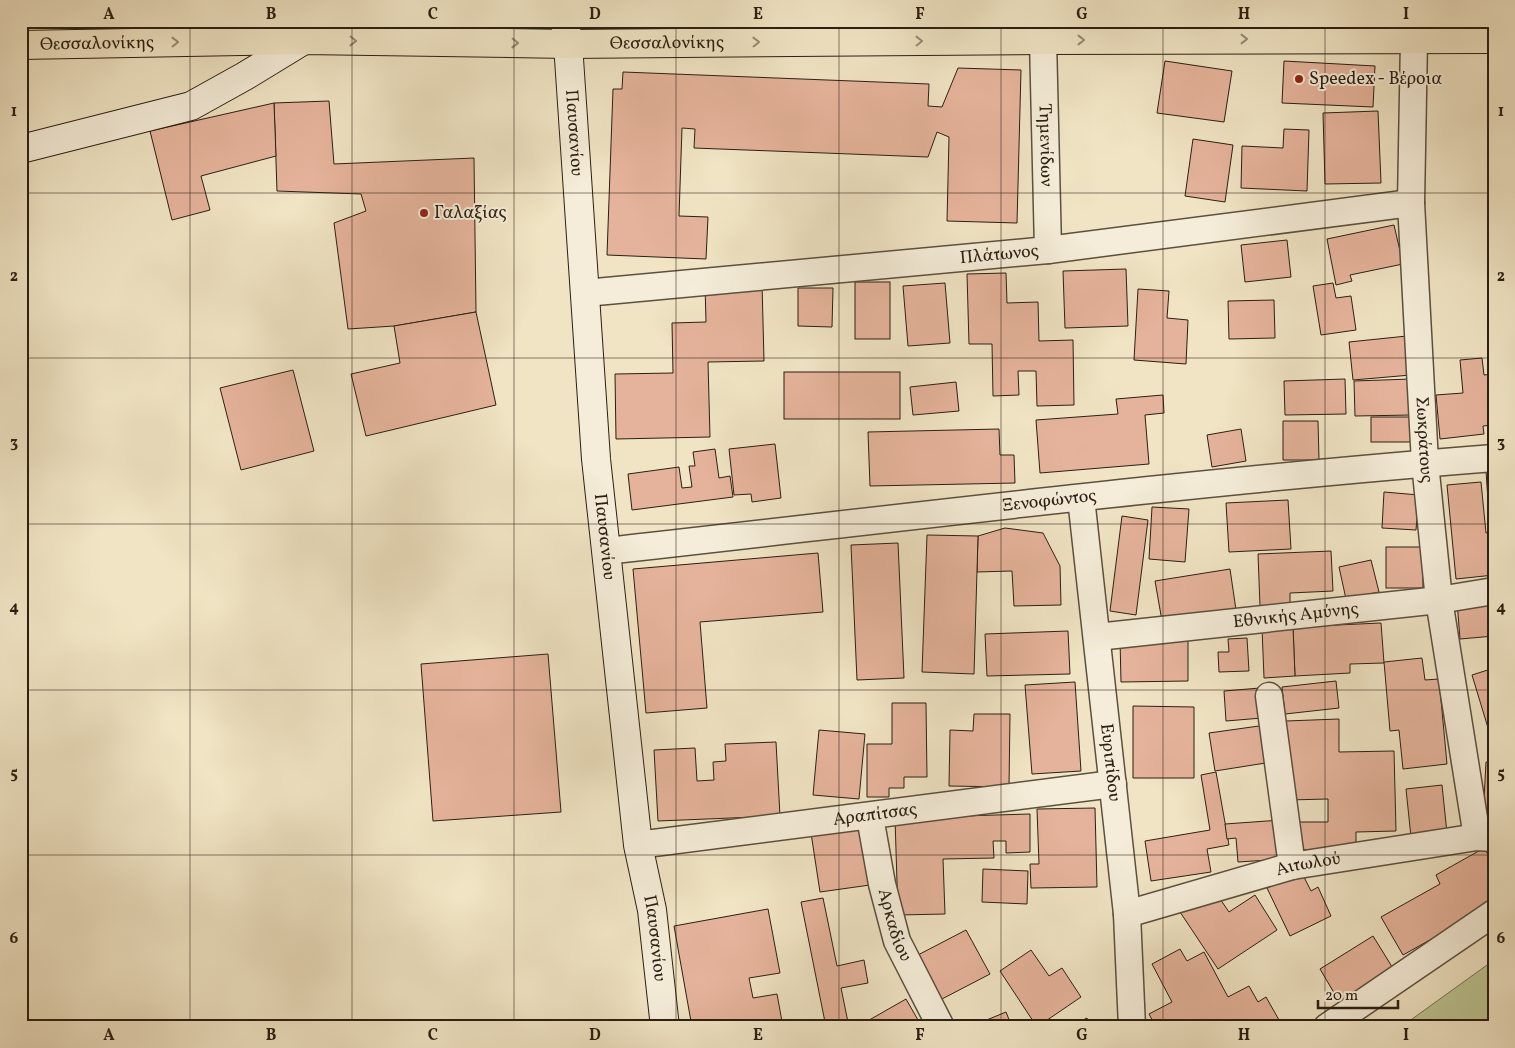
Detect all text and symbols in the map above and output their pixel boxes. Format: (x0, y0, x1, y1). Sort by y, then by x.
text: A (103, 4, 115, 26)
text: B (266, 4, 277, 26)
text: C (428, 4, 438, 26)
text: D (589, 4, 601, 26)
text: E (753, 4, 763, 26)
text: F (915, 4, 925, 26)
text: G (1076, 4, 1088, 26)
text: H (1238, 4, 1250, 26)
text: I (1403, 4, 1409, 26)
street label: Θεσσαλονίκης (40, 30, 154, 57)
street label: Θεσσαλονίκης (610, 30, 724, 56)
one-way arrow (1240, 34, 1248, 44)
one-way arrow (1078, 35, 1086, 45)
one-way arrow (349, 36, 357, 46)
one-way arrow (916, 36, 923, 46)
one-way arrow (172, 37, 179, 47)
one-way arrow (753, 37, 761, 47)
one-way arrow (512, 38, 519, 48)
place label: Speedex - Βέροια (1309, 67, 1442, 92)
marker: Speedex - Βέροια (1293, 73, 1305, 85)
street label: Παυσανίου (559, 89, 589, 177)
text: 1 (11, 101, 17, 123)
text: 1 (1498, 101, 1504, 123)
street label: Τημενίδων (1032, 103, 1059, 187)
place label: Γαλαξίας (434, 201, 507, 226)
marker: Γαλαξίας (418, 207, 430, 219)
street label: Πλάτωνος (959, 238, 1040, 271)
text: 2 (10, 266, 18, 288)
text: 2 (1497, 266, 1505, 288)
street label: Σωκράτους (1409, 396, 1439, 484)
text: 3 (10, 432, 18, 454)
text: 3 (1497, 432, 1505, 454)
street label: Ξενοφώντος (1001, 483, 1098, 518)
street label: Παυσανίου (587, 492, 622, 581)
street label: Εθνικής Αμύνης (1232, 596, 1360, 635)
text: 4 (9, 597, 19, 619)
text: 4 (1496, 597, 1506, 619)
street label: Ευριπίδου (1094, 722, 1127, 803)
text: 5 (10, 763, 18, 785)
text: 5 (1497, 763, 1505, 785)
street label: Αραπίτσας (832, 797, 919, 832)
street label: Αιτωλού (1273, 846, 1342, 883)
street label: Αρκαδίου (871, 886, 918, 966)
street label: Παυσανίου (637, 893, 672, 983)
text: 6 (10, 928, 19, 950)
text: 6 (1497, 928, 1506, 950)
scale bar (1318, 978, 1398, 1010)
text: 20 m (1325, 986, 1358, 1007)
text: A (103, 1025, 115, 1047)
text: B (266, 1025, 277, 1047)
text: C (428, 1025, 438, 1047)
text: D (589, 1025, 601, 1047)
text: E (753, 1025, 763, 1047)
text: F (915, 1025, 925, 1047)
text: G (1076, 1025, 1088, 1047)
text: H (1238, 1025, 1250, 1047)
text: I (1403, 1025, 1409, 1047)

